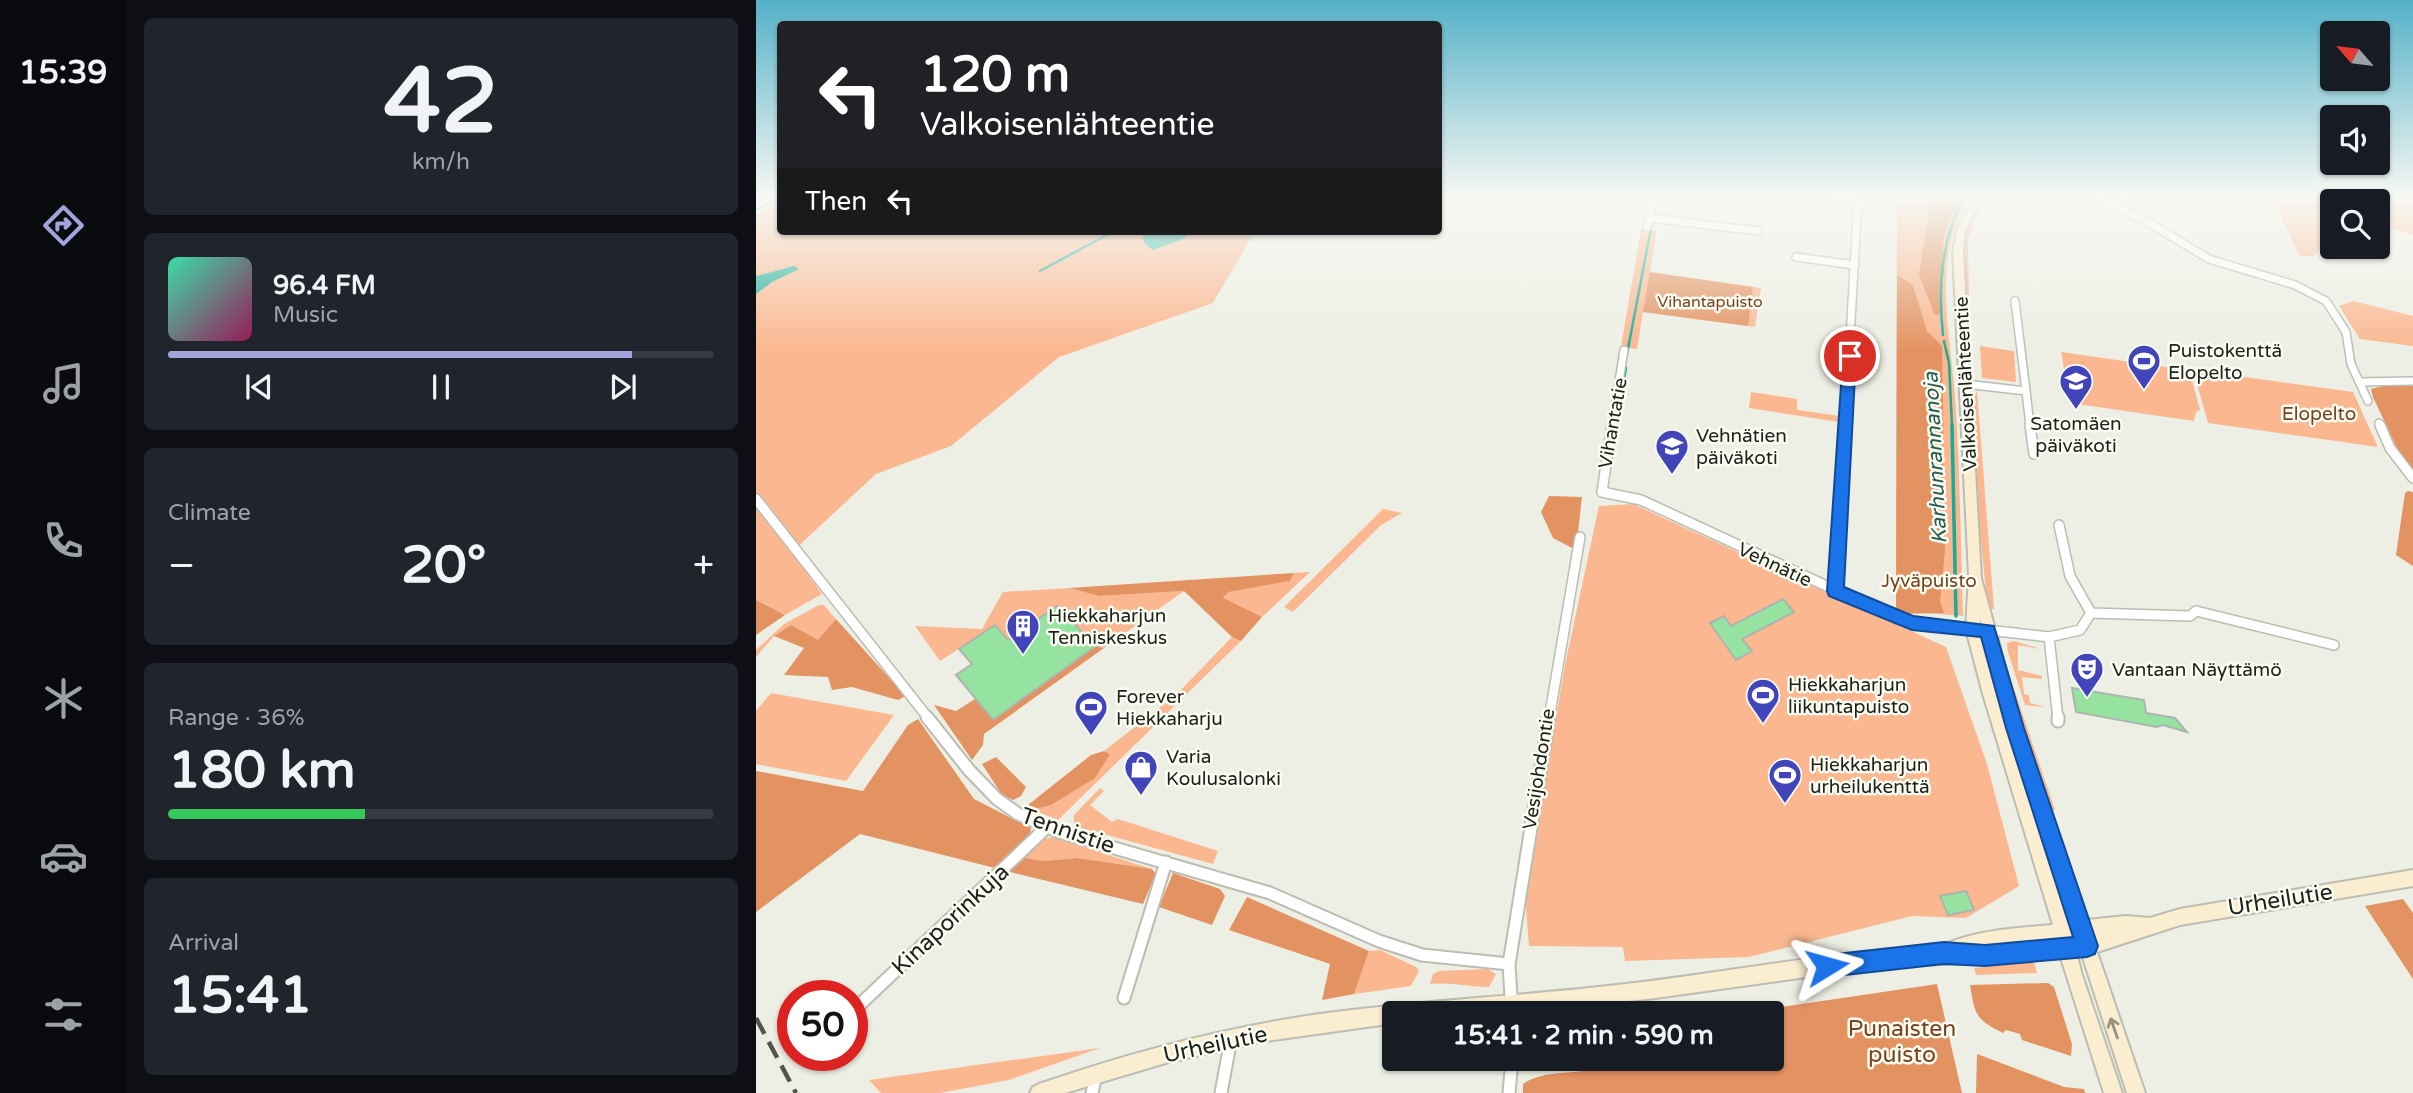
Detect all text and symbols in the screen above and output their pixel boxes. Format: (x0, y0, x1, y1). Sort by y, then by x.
north arrow (2320, 21, 2390, 91)
map controls (2320, 21, 2390, 259)
text: 120 m (920, 46, 1070, 105)
text: 42 (384, 47, 498, 157)
icon: left (805, 49, 896, 140)
text: 15:39 (19, 54, 107, 92)
button: sound (2320, 105, 2390, 175)
text: Valkoisenlähteentie (920, 106, 1215, 144)
text: km/h (412, 148, 470, 176)
icon: left (881, 182, 919, 220)
text: Then (805, 186, 867, 217)
button: search (2320, 189, 2390, 259)
icon: directions (39, 201, 88, 250)
text: 96.4 FM (273, 270, 376, 301)
park label: Vihantapuisto (1657, 292, 1763, 312)
street label: Valkoisenlähteentie (1950, 296, 1982, 472)
text: Music (273, 301, 338, 329)
pin (1820, 326, 1880, 386)
icon: arrive (1831, 337, 1869, 375)
place label: Puistokenttä Elopelto (2168, 340, 2282, 384)
sports icon: Puistokenttä Elopelto (2125, 342, 2163, 391)
icon: music (39, 359, 88, 408)
school or university icon: Satomäen päiväkoti (2057, 362, 2095, 411)
icon: previous (240, 368, 278, 406)
icon: pause (422, 368, 460, 406)
icon: next (604, 368, 642, 406)
water label: Karhunrannanoja (1918, 370, 1952, 545)
street label: Vihantatie (1594, 376, 1632, 470)
park label: Elopelto (2282, 403, 2356, 425)
place label: Satomäen päiväkoti (2030, 413, 2122, 457)
place label: Vehnätien päiväkoti (1696, 425, 1787, 469)
school or university icon: Vehnätien päiväkoti (1653, 427, 1691, 476)
text: Climate (168, 499, 251, 527)
icon: phone (39, 516, 88, 565)
text: 20° (401, 534, 486, 597)
street label: Vehnätie (1734, 538, 1815, 592)
text: − (168, 543, 195, 589)
text: + (693, 543, 714, 589)
park label: Jyväpuisto (1881, 570, 1977, 592)
place label: Hiekkaharjun Tenniskeskus (1048, 605, 1167, 649)
building icon: Hiekkaharjun Tenniskeskus (1004, 607, 1042, 656)
theatre icon: Vantaan Näyttämö (2068, 650, 2106, 699)
place label: Vantaan Näyttämö (2112, 659, 2282, 681)
icon: climate (39, 674, 88, 723)
place label: Hiekkaharjun liikuntapuisto (1788, 674, 1909, 718)
sports icon: Hiekkaharjun liikuntapuisto (1744, 676, 1782, 725)
place label: Forever Hiekkaharju (1116, 686, 1223, 730)
sports icon: Forever Hiekkaharju (1072, 688, 1110, 737)
text: Range · 36% (168, 704, 304, 732)
street label: Vesijohdontie (1519, 707, 1559, 831)
text: 180 km (168, 739, 356, 802)
place label: Varia Koulusalonki (1166, 746, 1281, 790)
shop icon: Varia Koulusalonki (1122, 748, 1160, 797)
place label: Hiekkaharjun urheilukenttä (1810, 754, 1930, 798)
sports icon: Hiekkaharjun urheilukenttä (1766, 756, 1804, 805)
street label: Tennistie (1017, 802, 1118, 860)
icon: car (39, 832, 88, 881)
street label: Kinaporinkuja (886, 858, 1015, 981)
street label: Urheilutie (2226, 878, 2335, 922)
text: Arrival (168, 929, 239, 957)
position arrow (1790, 929, 1864, 1003)
text: 15:41 (168, 964, 312, 1027)
speed limit sign: 50 (777, 980, 868, 1071)
icon: filters (39, 990, 88, 1039)
park label: Punaisten puisto (1848, 1015, 1956, 1069)
one-way arrow (2107, 1018, 2119, 1040)
street label: Urheilutie (1161, 1020, 1270, 1070)
text: 15:41 · 2 min · 590 m (1452, 1020, 1714, 1051)

